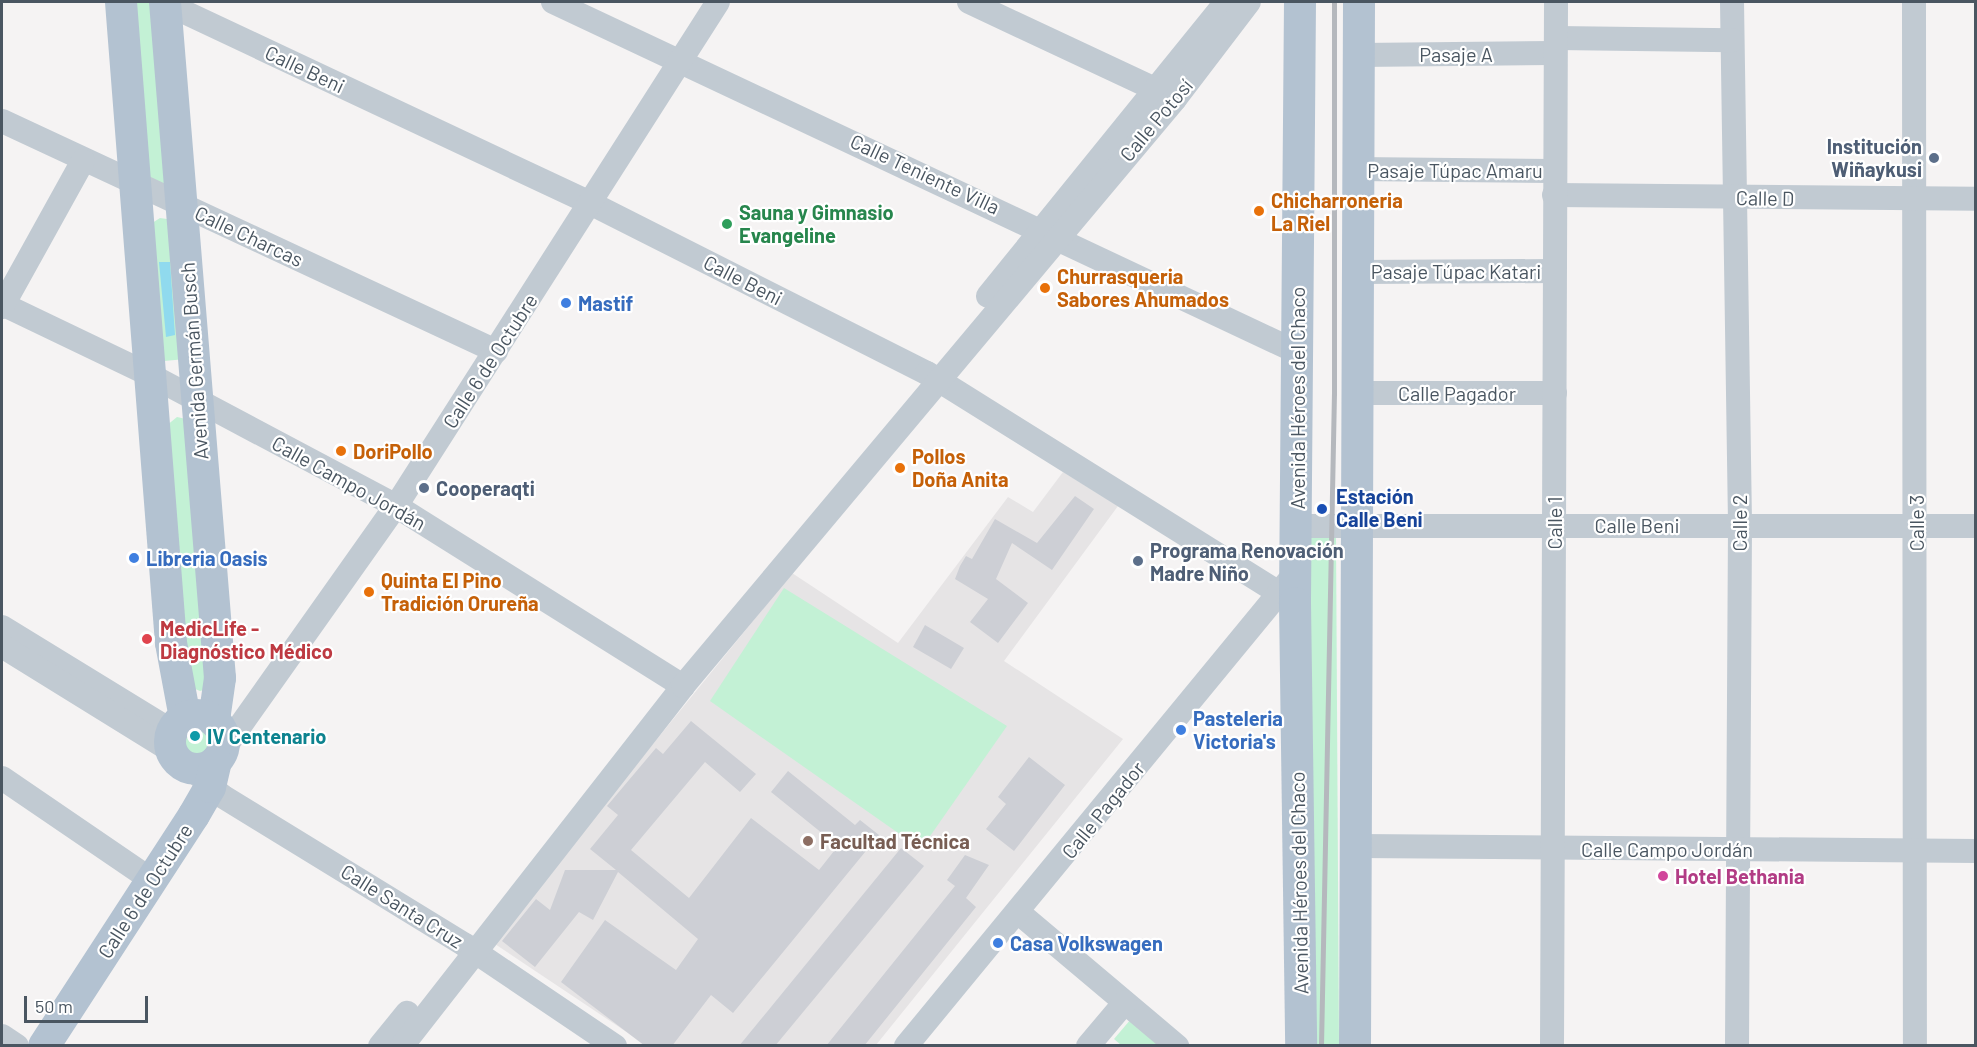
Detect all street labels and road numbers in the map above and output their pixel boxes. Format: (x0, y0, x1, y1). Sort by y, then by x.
street label: Calle Beni (261, 40, 349, 98)
street label: Pasaje A (1419, 42, 1493, 66)
street label: Calle Potosí (1115, 74, 1197, 166)
street label: Calle Teniente Villa (847, 129, 1003, 219)
street label: Pasaje Túpac Amaru (1367, 158, 1543, 182)
street label: Calle D (1736, 185, 1794, 211)
street label: Calle Charcas (191, 200, 307, 272)
street label: Calle Beni (700, 250, 786, 310)
street label: Pasaje Túpac Katari (1371, 259, 1541, 283)
street label: Avenida Germán Busch (175, 261, 213, 461)
street label: Avenida Héroes del Chaco (1285, 287, 1309, 509)
street label: Calle 6 de Octubre (438, 289, 542, 433)
street label: Calle Pagador (1398, 381, 1516, 405)
street label: Calle Campo Jordán (268, 431, 430, 535)
street label: Calle 2 (1727, 495, 1751, 551)
street label: Calle 3 (1904, 495, 1928, 551)
street label: Calle 1 (1542, 496, 1566, 550)
street label: Calle Beni (1594, 513, 1680, 537)
street label: Calle Pagador (1057, 757, 1149, 863)
street label: Avenida Héroes del Chaco (1285, 771, 1313, 995)
street label: Calle 6 de Octubre (93, 819, 197, 963)
street label: Calle Campo Jordán (1581, 837, 1753, 861)
street label: Calle Santa Cruz (337, 859, 467, 953)

